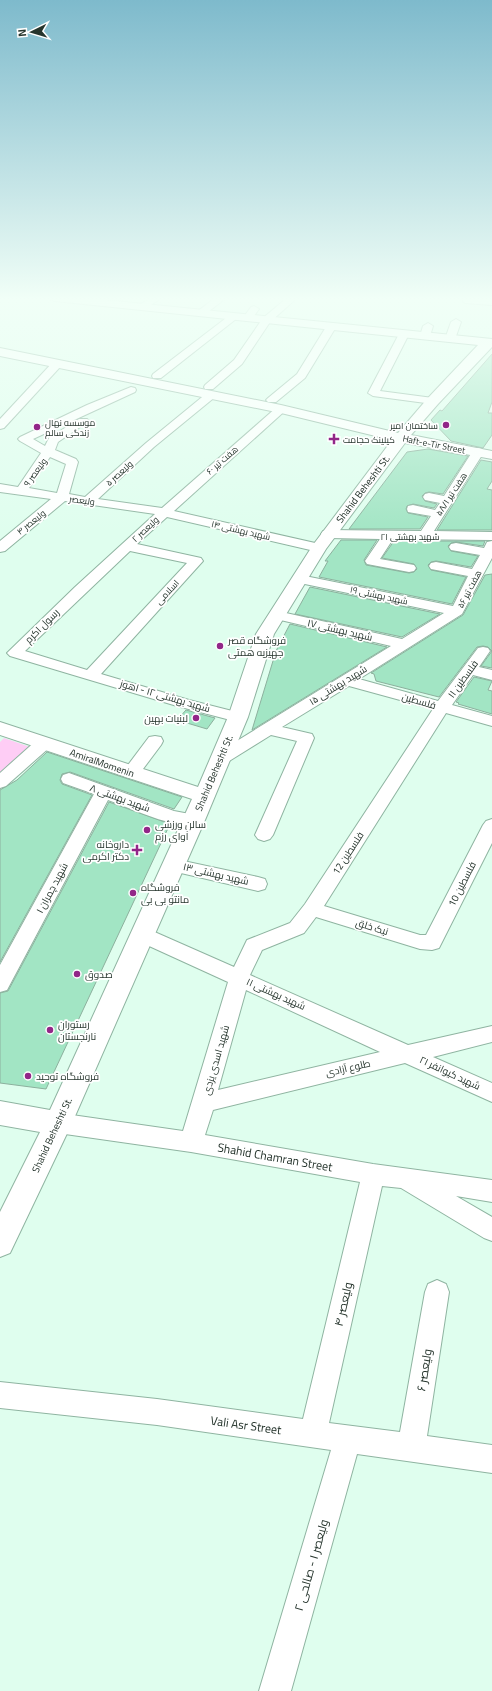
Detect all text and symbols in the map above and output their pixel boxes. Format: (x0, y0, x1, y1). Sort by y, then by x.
north arrow (12, 12, 52, 52)
text: N (12, 28, 32, 37)
place label: موسسه نهال زندگی سالم (45, 414, 96, 441)
place label: ساختمان امیر (389, 417, 438, 434)
marker: ساختمان امیر (441, 420, 451, 430)
marker: موسسه نهال زندگی سالم (32, 422, 42, 432)
street label: Haft-e-Tir Street (401, 430, 468, 459)
place label: کیلینک حجامت (343, 431, 395, 448)
marker: کیلینک حجامت (328, 433, 340, 445)
street label: هفت تیر ۶۰ (202, 441, 242, 479)
street label: Shahid Beheshti St. (331, 451, 395, 527)
street label: ولیعصر ۹ (19, 454, 51, 490)
street label: ولیعصر ۵ (101, 456, 137, 490)
street label: هفت تیر ۵۸/۱ (431, 469, 471, 519)
street label: ولیعصر (67, 490, 96, 510)
street label: ولیعصر ۴ (13, 505, 50, 539)
street label: ولیعصر ۲ (127, 512, 163, 546)
street label: شهید بهشتی ۱۴ (210, 515, 272, 545)
street label: شهید بهشتی ۲۱ (380, 528, 440, 545)
street label: هفت تیر ۵۶ (452, 567, 486, 611)
street label: اسلامی (151, 575, 183, 609)
street label: شهید بهشتی ۱۹ (348, 581, 410, 609)
street label: رسول اکرم (20, 604, 64, 648)
street label: شهید بهشتی ۱۷ (305, 613, 375, 647)
place label: فروشگاه قصر جهیزیه همتی (227, 631, 286, 662)
marker: فروشگاه قصر جهیزیه همتی (215, 641, 225, 651)
street label: فلسطین ۱۱ (443, 656, 483, 702)
street label: شهید بهشتی ۱۵ (305, 660, 371, 710)
street label: شهید بهشتی ۱۲ - اهوز (117, 674, 213, 718)
street label: فلسطین (399, 687, 439, 715)
place label: لبنیات بهین (144, 709, 188, 728)
marker: لبنیات بهین (191, 713, 201, 723)
street label: Shahid Beheshti St. (189, 732, 239, 814)
street label: AmiralMomenin (67, 743, 137, 783)
street label: شهید بهشتی ۸ (87, 778, 153, 818)
place label: سالن ورزشی آوای رزم (155, 815, 206, 846)
marker: سالن ورزشی آوای رزم (142, 825, 152, 835)
street label: فلسطین 12 (327, 827, 369, 879)
place label: داروخانه دکتر اکرمی (83, 835, 129, 866)
marker: داروخانه دکتر اکرمی (132, 845, 142, 855)
street label: شهید بهشتی ۱۳ (181, 857, 251, 891)
street label: فلسطین 10 (443, 858, 481, 910)
street label: شهید چمران ۱ (31, 859, 73, 917)
place label: فروشگاه مانتو بی بی (141, 878, 189, 909)
marker: فروشگاه مانتو بی بی (128, 888, 138, 898)
street label: نیک خلق (353, 913, 391, 941)
place label: صدوق (85, 965, 113, 984)
marker: صدوق (72, 969, 82, 979)
street label: شهید بهشتی ۱۱ (243, 972, 309, 1016)
place label: رستوران نارنجستان (58, 1015, 96, 1046)
street label: شهید اسدی یزدی (197, 1023, 235, 1097)
marker: رستوران نارنجستان (45, 1025, 55, 1035)
street label: شهید کیوانفر ۲۱ (416, 1051, 484, 1095)
street label: طلوع آزادی (324, 1054, 372, 1082)
place label: فروشگاه توحید (36, 1067, 99, 1086)
marker: فروشگاه توحید (23, 1071, 33, 1081)
street label: Shahid Beheshti St. (26, 1094, 78, 1176)
street label: Shahid Chamran Street (216, 1136, 335, 1179)
street label: ولیعصر ۴ (327, 1279, 359, 1329)
street label: ولیعصر ۶ (409, 1347, 439, 1393)
street label: Vali Asr Street (209, 1409, 284, 1441)
street label: ولیعصر ۱ - صالحی ۲ (287, 1516, 335, 1614)

